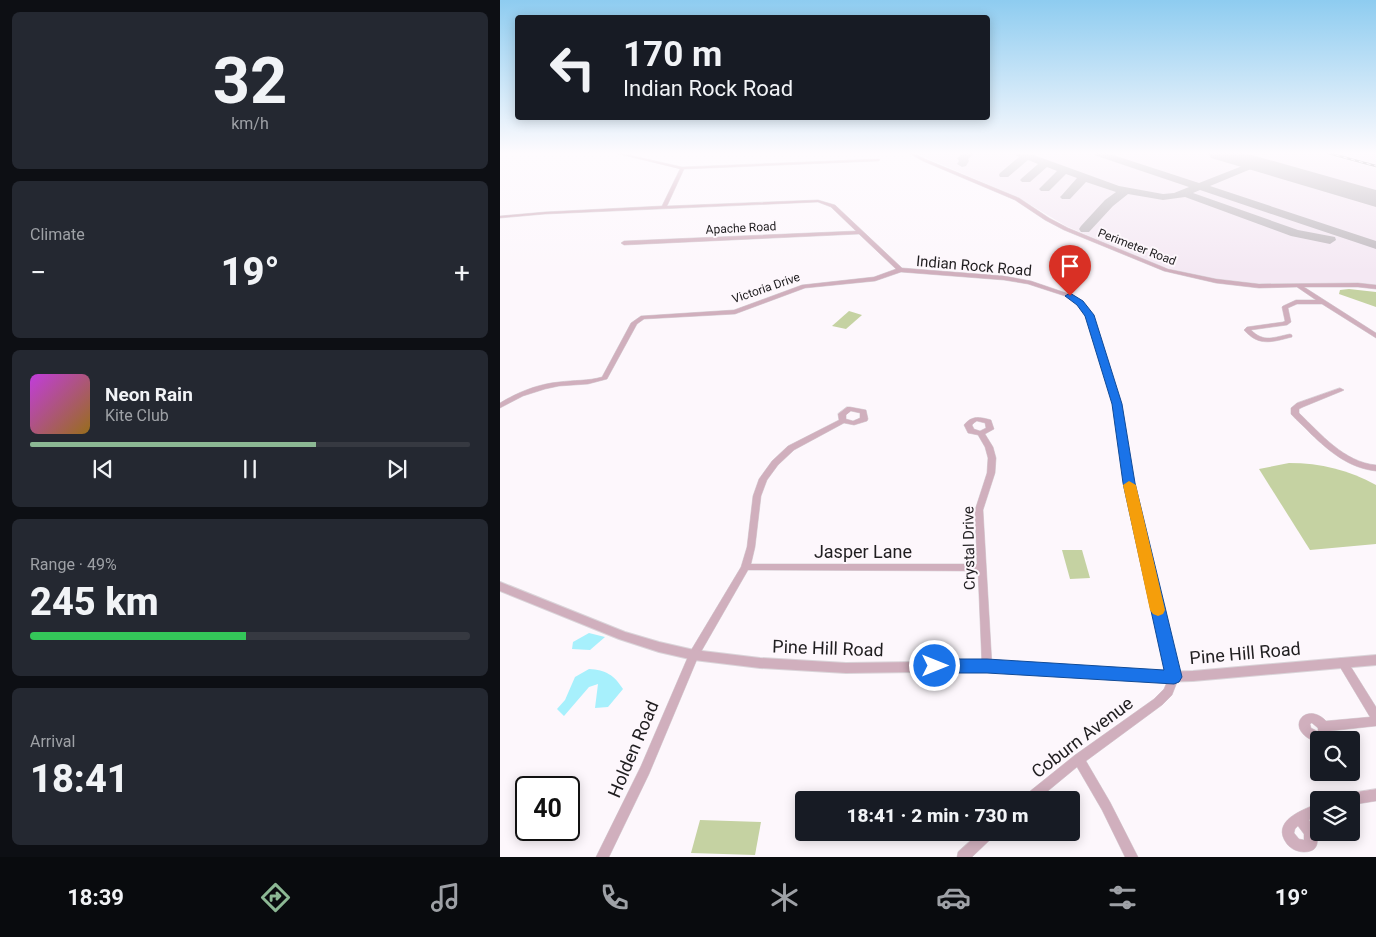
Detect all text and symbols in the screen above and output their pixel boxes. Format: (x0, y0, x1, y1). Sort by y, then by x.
text: 170 m (623, 34, 722, 75)
icon: left (540, 35, 605, 100)
text: 32 (213, 43, 287, 119)
text: Indian Rock Road (623, 76, 793, 101)
text: km/h (231, 114, 269, 133)
street label: Apache Road (705, 219, 777, 237)
text: Climate (30, 225, 85, 244)
street label: Perimeter Road (1096, 226, 1178, 268)
pin (1049, 245, 1091, 296)
text: 19° (221, 250, 279, 294)
street label: Indian Rock Road (915, 252, 1033, 280)
icon: arrive (1056, 252, 1084, 280)
text: − (30, 256, 46, 289)
text: + (454, 256, 470, 289)
street label: Victoria Drive (730, 270, 802, 306)
text: Neon Rain (105, 383, 193, 406)
text: Kite Club (105, 406, 169, 425)
icon: previous (89, 455, 117, 483)
icon: pause (236, 455, 264, 483)
icon: next (383, 455, 411, 483)
street label: Crystal Drive (959, 506, 979, 590)
street label: Jasper Lane (814, 541, 912, 562)
text: Range · 49% (30, 555, 117, 574)
text: 245 km (30, 580, 159, 624)
street label: Pine Hill Road (772, 636, 884, 660)
street label: Pine Hill Road (1189, 638, 1301, 668)
position arrow (908, 639, 960, 691)
street label: Coburn Avenue (1027, 692, 1137, 782)
street label: Holden Road (603, 698, 663, 800)
map controls (1310, 731, 1360, 841)
button: search (1310, 731, 1360, 781)
text: Arrival (30, 732, 75, 751)
text: 18:41 (30, 757, 129, 801)
speed limit sign: 40 (515, 776, 580, 841)
button: layers (1310, 791, 1360, 841)
text: 18:41 · 2 min · 730 m (846, 804, 1029, 827)
icon: directions (258, 880, 293, 915)
icon: music (428, 880, 463, 915)
icon: phone (597, 880, 632, 915)
icon: climate (767, 880, 802, 915)
icon: car (936, 880, 971, 915)
icon: filters (1105, 880, 1140, 915)
text: 18:39 (67, 885, 124, 910)
text: 19° (1275, 885, 1309, 910)

